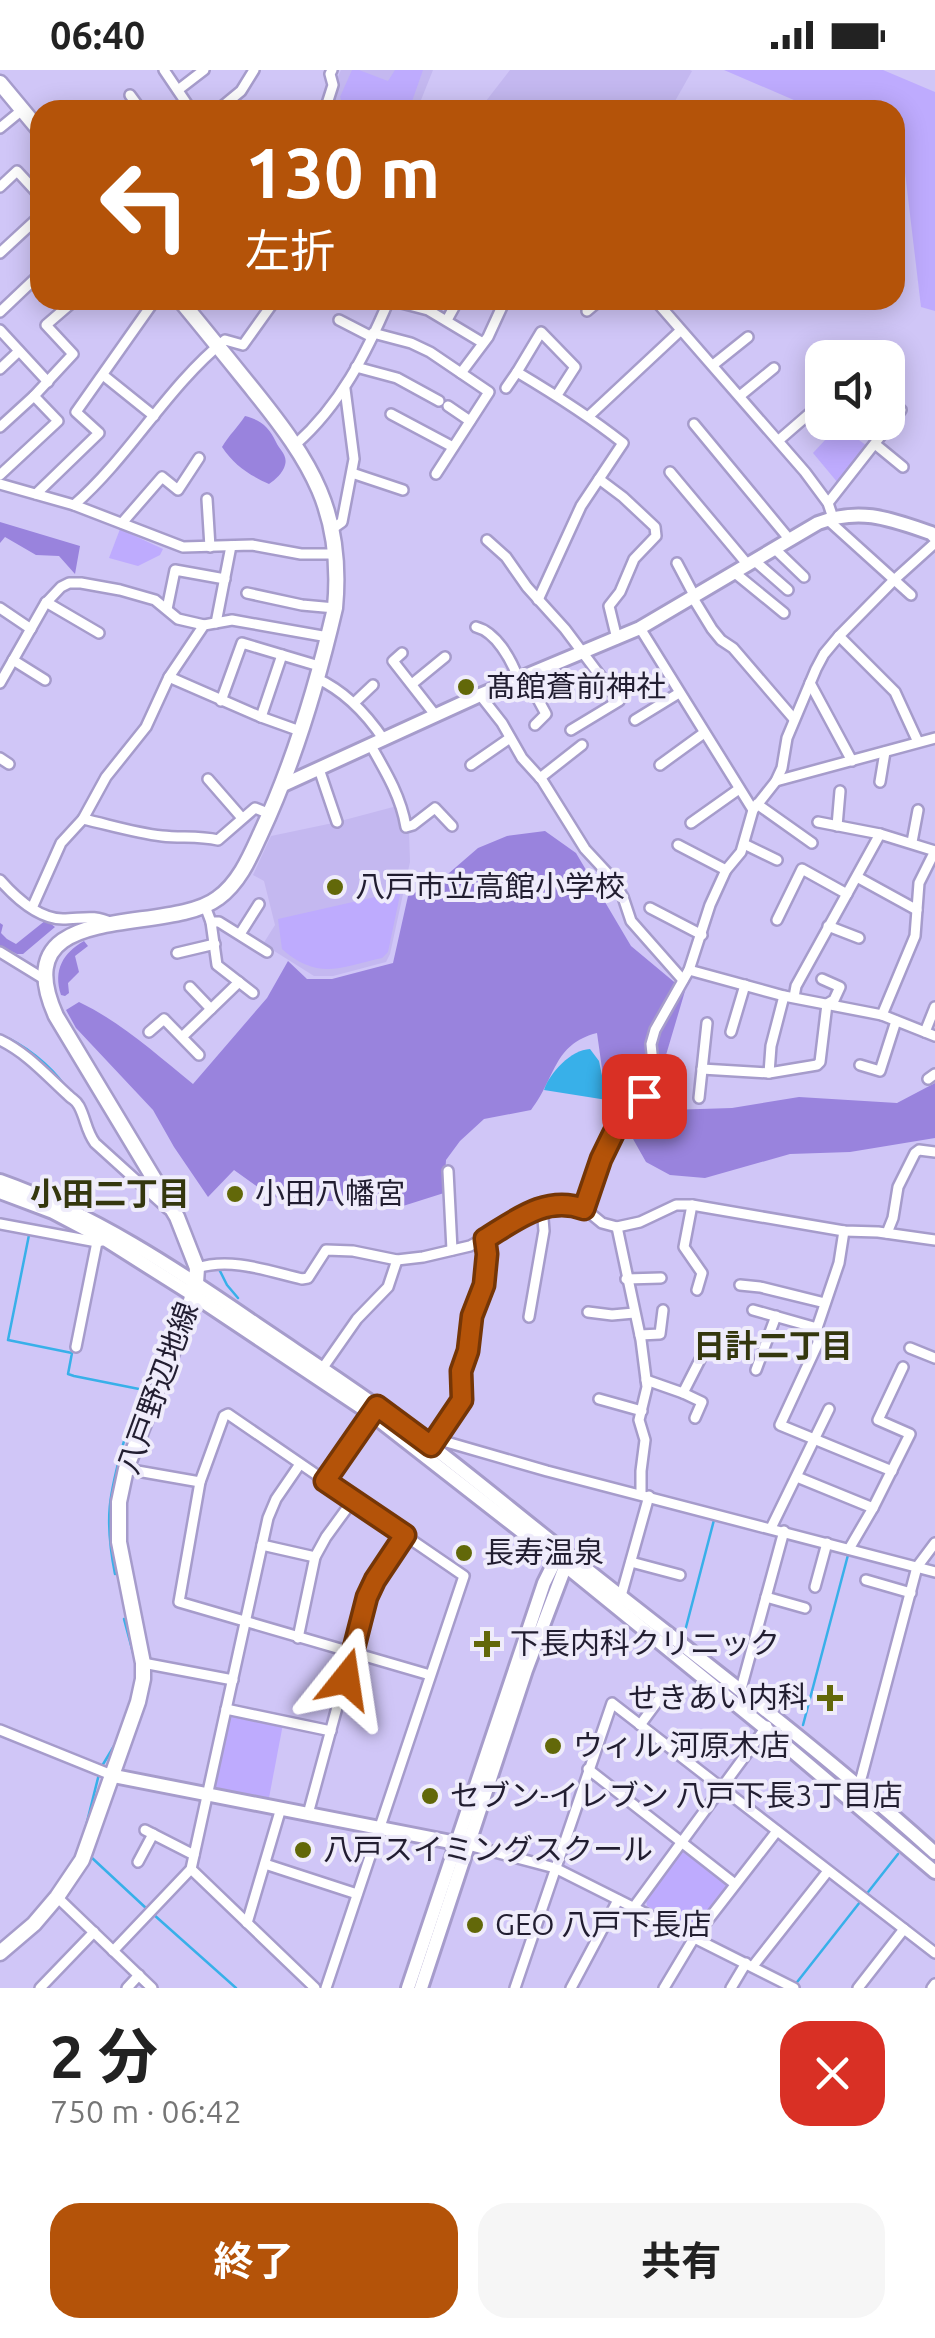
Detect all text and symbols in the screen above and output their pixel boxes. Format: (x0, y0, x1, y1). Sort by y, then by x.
text: 06:40 (50, 14, 145, 56)
text: 130 m (245, 133, 440, 211)
icon: left (80, 140, 210, 270)
text: 左折 (245, 225, 335, 276)
map controls (805, 340, 905, 440)
button: sound (805, 340, 905, 440)
place label: 髙館蒼前神社 (486, 669, 666, 703)
marker: 髙館蒼前神社 (455, 676, 477, 698)
place label: 八戸市立高館小学校 (355, 869, 625, 903)
marker: 八戸市立高館小学校 (324, 876, 346, 898)
pin (602, 1054, 687, 1139)
icon: arrive (617, 1069, 672, 1124)
district label: 小田二丁目 (30, 1175, 190, 1211)
place label: 小田八幡宮 (255, 1176, 405, 1210)
marker: 小田八幡宮 (224, 1183, 246, 1205)
street label: 八戸野辺地線 (110, 1297, 204, 1478)
district label: 日計二丁目 (693, 1327, 853, 1363)
place label: 長寿温泉 (484, 1535, 604, 1569)
marker: 長寿温泉 (453, 1542, 475, 1564)
place label: 下長内科クリニック (510, 1626, 780, 1660)
position arrow (294, 1627, 398, 1731)
marker: 下長内科クリニック (474, 1631, 500, 1657)
place label: せきあい内科 (628, 1680, 808, 1714)
marker: せきあい内科 (817, 1685, 843, 1711)
place label: ウィル 河原木店 (573, 1728, 790, 1762)
marker: ウィル 河原木店 (542, 1735, 564, 1757)
place label: セブン-イレブン 八戸下長3丁目店 (450, 1778, 902, 1812)
marker: セブン-イレブン 八戸下長3丁目店 (419, 1785, 441, 1807)
place label: 八戸スイミングスクール (323, 1832, 653, 1866)
marker: 八戸スイミングスクール (292, 1839, 314, 1861)
place label: GEO 八戸下長店 (495, 1907, 711, 1941)
marker: GEO 八戸下長店 (464, 1914, 486, 1936)
button: close (780, 2021, 885, 2126)
text: 2 分 (50, 2022, 158, 2089)
text: 750 m · 06:42 (50, 2093, 242, 2129)
button: 終了 (50, 2203, 458, 2318)
button: 共有 (478, 2203, 885, 2318)

